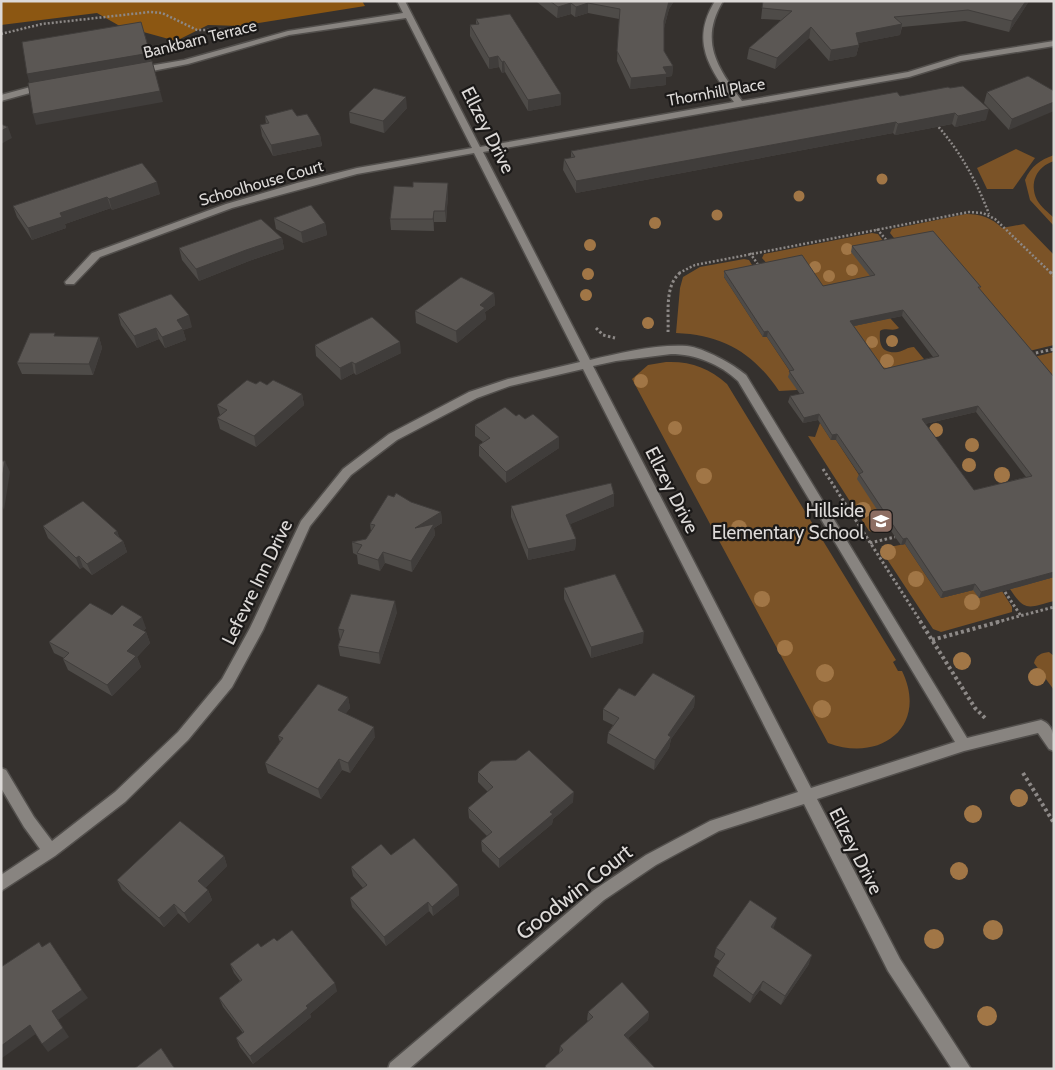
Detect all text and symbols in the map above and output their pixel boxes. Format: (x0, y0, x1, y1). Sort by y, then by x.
street label: Bankbarn Terrace (141, 16, 259, 62)
street label: Thornhill Place (666, 74, 766, 110)
street label: Ellzey Drive (456, 83, 520, 177)
street label: Schoolhouse Court (197, 156, 326, 210)
street label: Ellzey Drive (640, 443, 704, 537)
place label: Hillside Elementary School (712, 499, 865, 544)
school or university icon: Hillside Elementary School (868, 508, 894, 534)
street label: Lefevre Inn Drive (217, 515, 297, 648)
street label: Ellzey Drive (824, 804, 888, 898)
street label: Goodwin Court (510, 838, 638, 946)

